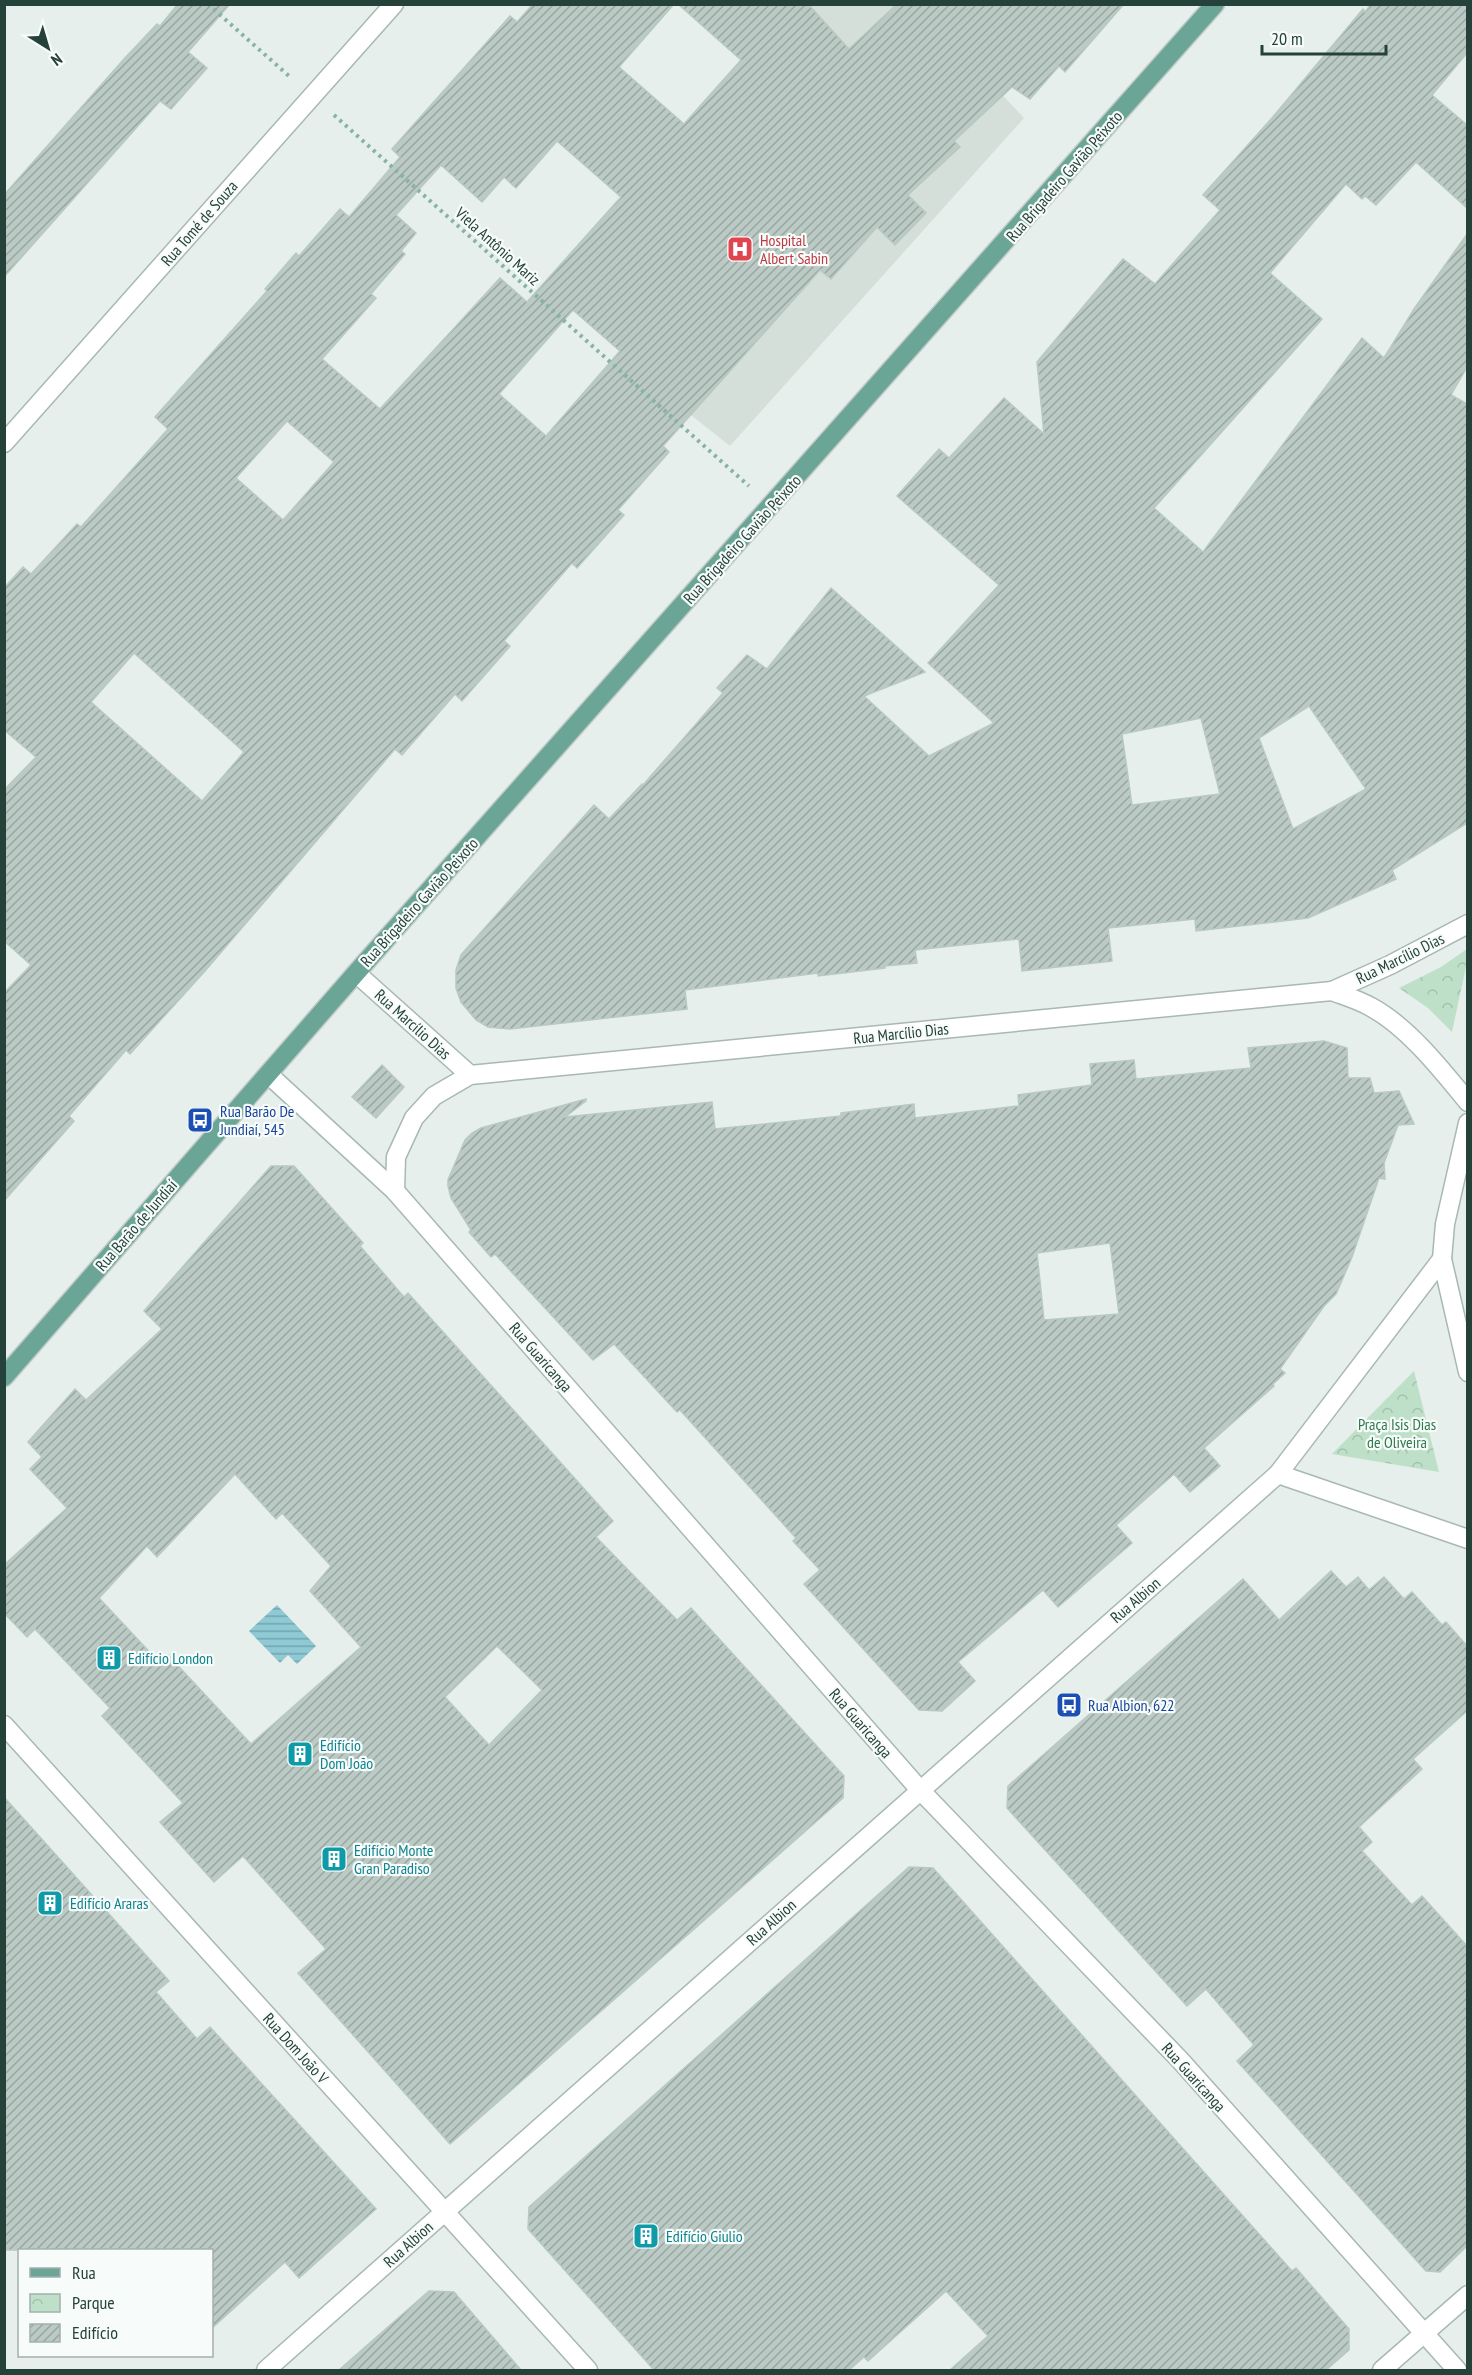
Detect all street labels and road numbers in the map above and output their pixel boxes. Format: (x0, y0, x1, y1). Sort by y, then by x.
street label: Rua Brigadeiro Gavião Peixoto (1002, 106, 1126, 245)
street label: Rua Tomé de Souza (156, 176, 242, 270)
street label: Viela Antônio Mariz (451, 202, 545, 290)
street label: Rua Brigadeiro Gavião Peixoto (679, 470, 805, 608)
street label: Rua Brigadeiro Gavião Peixoto (356, 833, 482, 971)
street label: Rua Marcílio Dias (1353, 928, 1447, 988)
street label: Rua Marcílio Dias (371, 985, 455, 1063)
street label: Rua Marcílio Dias (852, 1018, 950, 1048)
street label: Rua Barão de Jundiaí (91, 1175, 181, 1275)
street label: Rua Guaricanga (505, 1318, 577, 1396)
street label: Rua Albion (1106, 1573, 1164, 1627)
street label: Rua Guaricanga (825, 1684, 897, 1762)
street label: Rua Albion (742, 1895, 800, 1949)
street label: Rua Dom João V (259, 2009, 333, 2088)
street label: Rua Guaricanga (1158, 2038, 1230, 2116)
street label: Rua Albion (379, 2217, 437, 2271)

